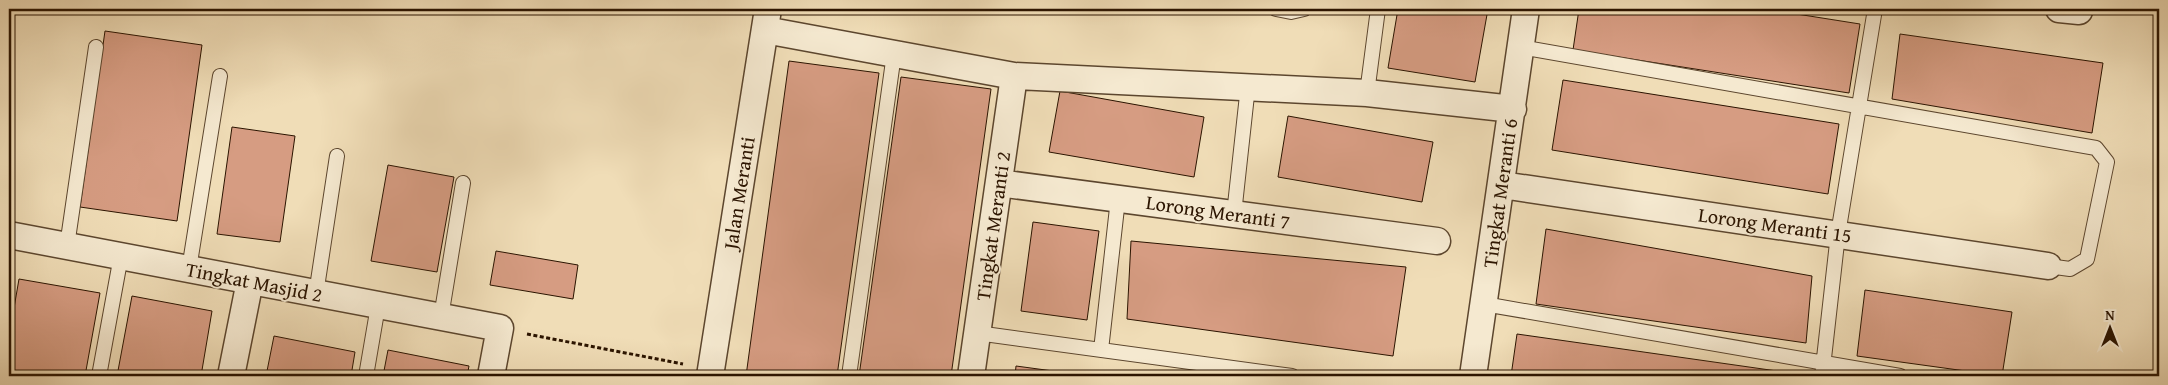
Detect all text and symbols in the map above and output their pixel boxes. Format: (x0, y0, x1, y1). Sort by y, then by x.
street label: Tingkat Meranti 6 (1475, 116, 1524, 269)
street label: Jalan Meranti (715, 134, 762, 254)
street label: Tingkat Meranti 2 (968, 149, 1017, 302)
street label: Lorong Meranti 7 (1144, 187, 1292, 236)
street label: Lorong Meranti 15 (1697, 199, 1854, 250)
street label: Tingkat Masjid 2 (183, 254, 325, 309)
north arrow (2086, 302, 2136, 352)
text: N (2105, 305, 2115, 325)

